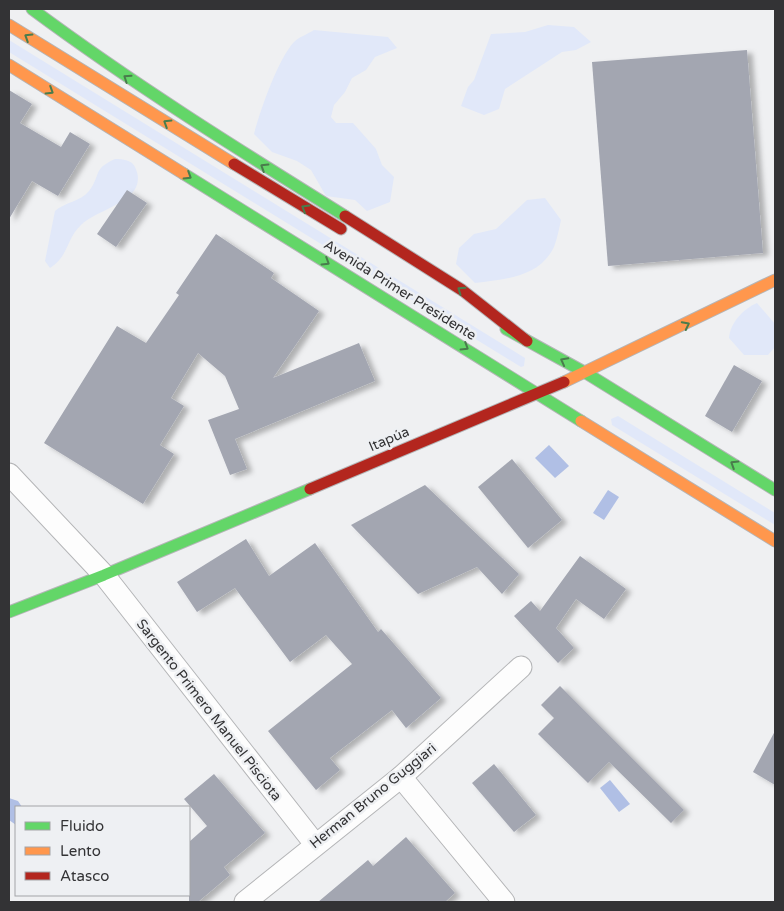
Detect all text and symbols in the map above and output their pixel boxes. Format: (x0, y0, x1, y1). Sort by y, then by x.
one-way arrow (25, 34, 34, 44)
one-way arrow (124, 75, 133, 84)
one-way arrow (45, 84, 54, 94)
one-way arrow (163, 119, 172, 129)
one-way arrow (260, 163, 269, 173)
one-way arrow (183, 170, 192, 180)
one-way arrow (302, 204, 311, 214)
street label: Avenida Primer Presidente (321, 236, 479, 344)
one-way arrow (321, 255, 330, 265)
one-way arrow (457, 287, 467, 296)
one-way arrow (681, 321, 690, 331)
one-way arrow (459, 341, 468, 351)
one-way arrow (560, 357, 569, 367)
street label: Itapúa (366, 423, 412, 455)
one-way arrow (730, 461, 739, 471)
street label: Sargento Primero Manuel Pisciota (133, 616, 285, 804)
street label: Herman Bruno Guggiari (306, 740, 440, 852)
legend (15, 806, 190, 896)
text: Fluido (60, 817, 104, 835)
text: Lento (60, 842, 101, 860)
text: Atasco (60, 867, 109, 885)

